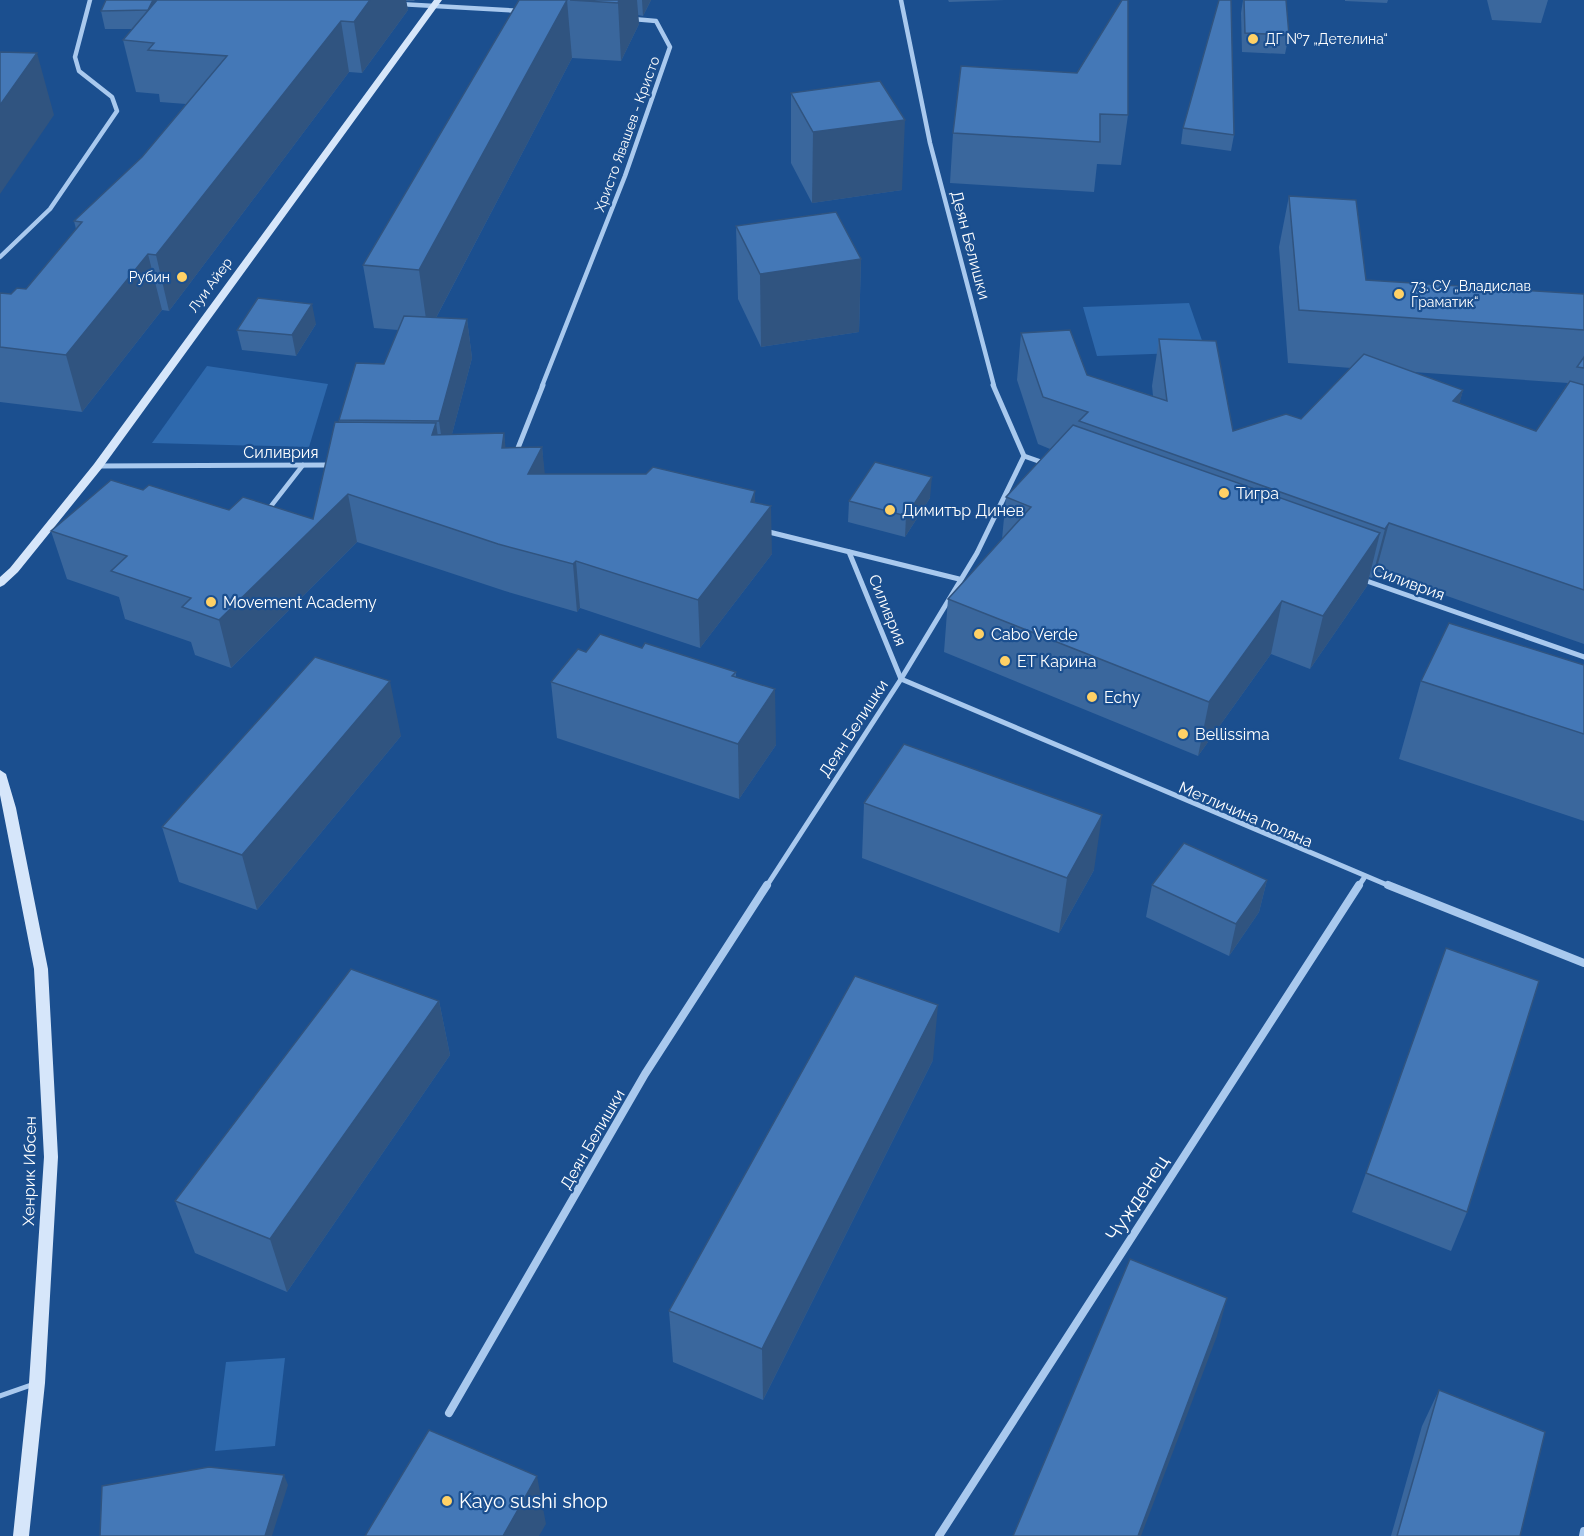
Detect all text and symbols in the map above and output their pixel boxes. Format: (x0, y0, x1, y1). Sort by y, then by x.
place label: ДГ №7 „Детелина“ (1265, 31, 1388, 47)
marker: ДГ №7 „Детелина“ (1246, 32, 1260, 46)
street label: Христо Явашев - Кристо (591, 54, 663, 214)
street label: Деян Белишки (947, 189, 994, 302)
street label: Луи Айер (185, 254, 235, 316)
place label: Рубин (129, 269, 170, 285)
marker: Рубин (175, 270, 189, 284)
place label: 73. СУ „Владислав Граматик“ (1411, 278, 1531, 310)
marker: 73. СУ „Владислав Граматик“ (1392, 287, 1406, 301)
street label: Силиврия (243, 443, 319, 462)
place label: Тигра (1236, 484, 1279, 503)
marker: Тигра (1217, 486, 1231, 500)
place label: Димитър Динев (902, 501, 1024, 520)
marker: Димитър Динев (883, 503, 897, 517)
street label: Силиврия (1370, 561, 1447, 604)
street label: Силиврия (865, 572, 910, 649)
place label: Movement Academy (223, 593, 377, 612)
marker: Movement Academy (204, 595, 218, 609)
place label: Cabo Verde (991, 625, 1078, 644)
marker: Cabo Verde (972, 627, 986, 641)
place label: ЕТ Карина (1017, 652, 1096, 671)
marker: ЕТ Карина (998, 654, 1012, 668)
street label: Деян Белишки (815, 676, 892, 780)
place label: Echy (1104, 688, 1140, 707)
marker: Echy (1085, 690, 1099, 704)
place label: Bellissima (1195, 725, 1270, 744)
marker: Bellissima (1176, 727, 1190, 741)
street label: Метличина поляна (1176, 778, 1316, 851)
street label: Деян Белишки (556, 1086, 629, 1193)
street label: Хенрик Ибсен (19, 1116, 40, 1226)
street label: Чужденец (1100, 1150, 1174, 1246)
place label: Kayo sushi shop (459, 1489, 608, 1513)
marker: Kayo sushi shop (440, 1494, 454, 1508)

